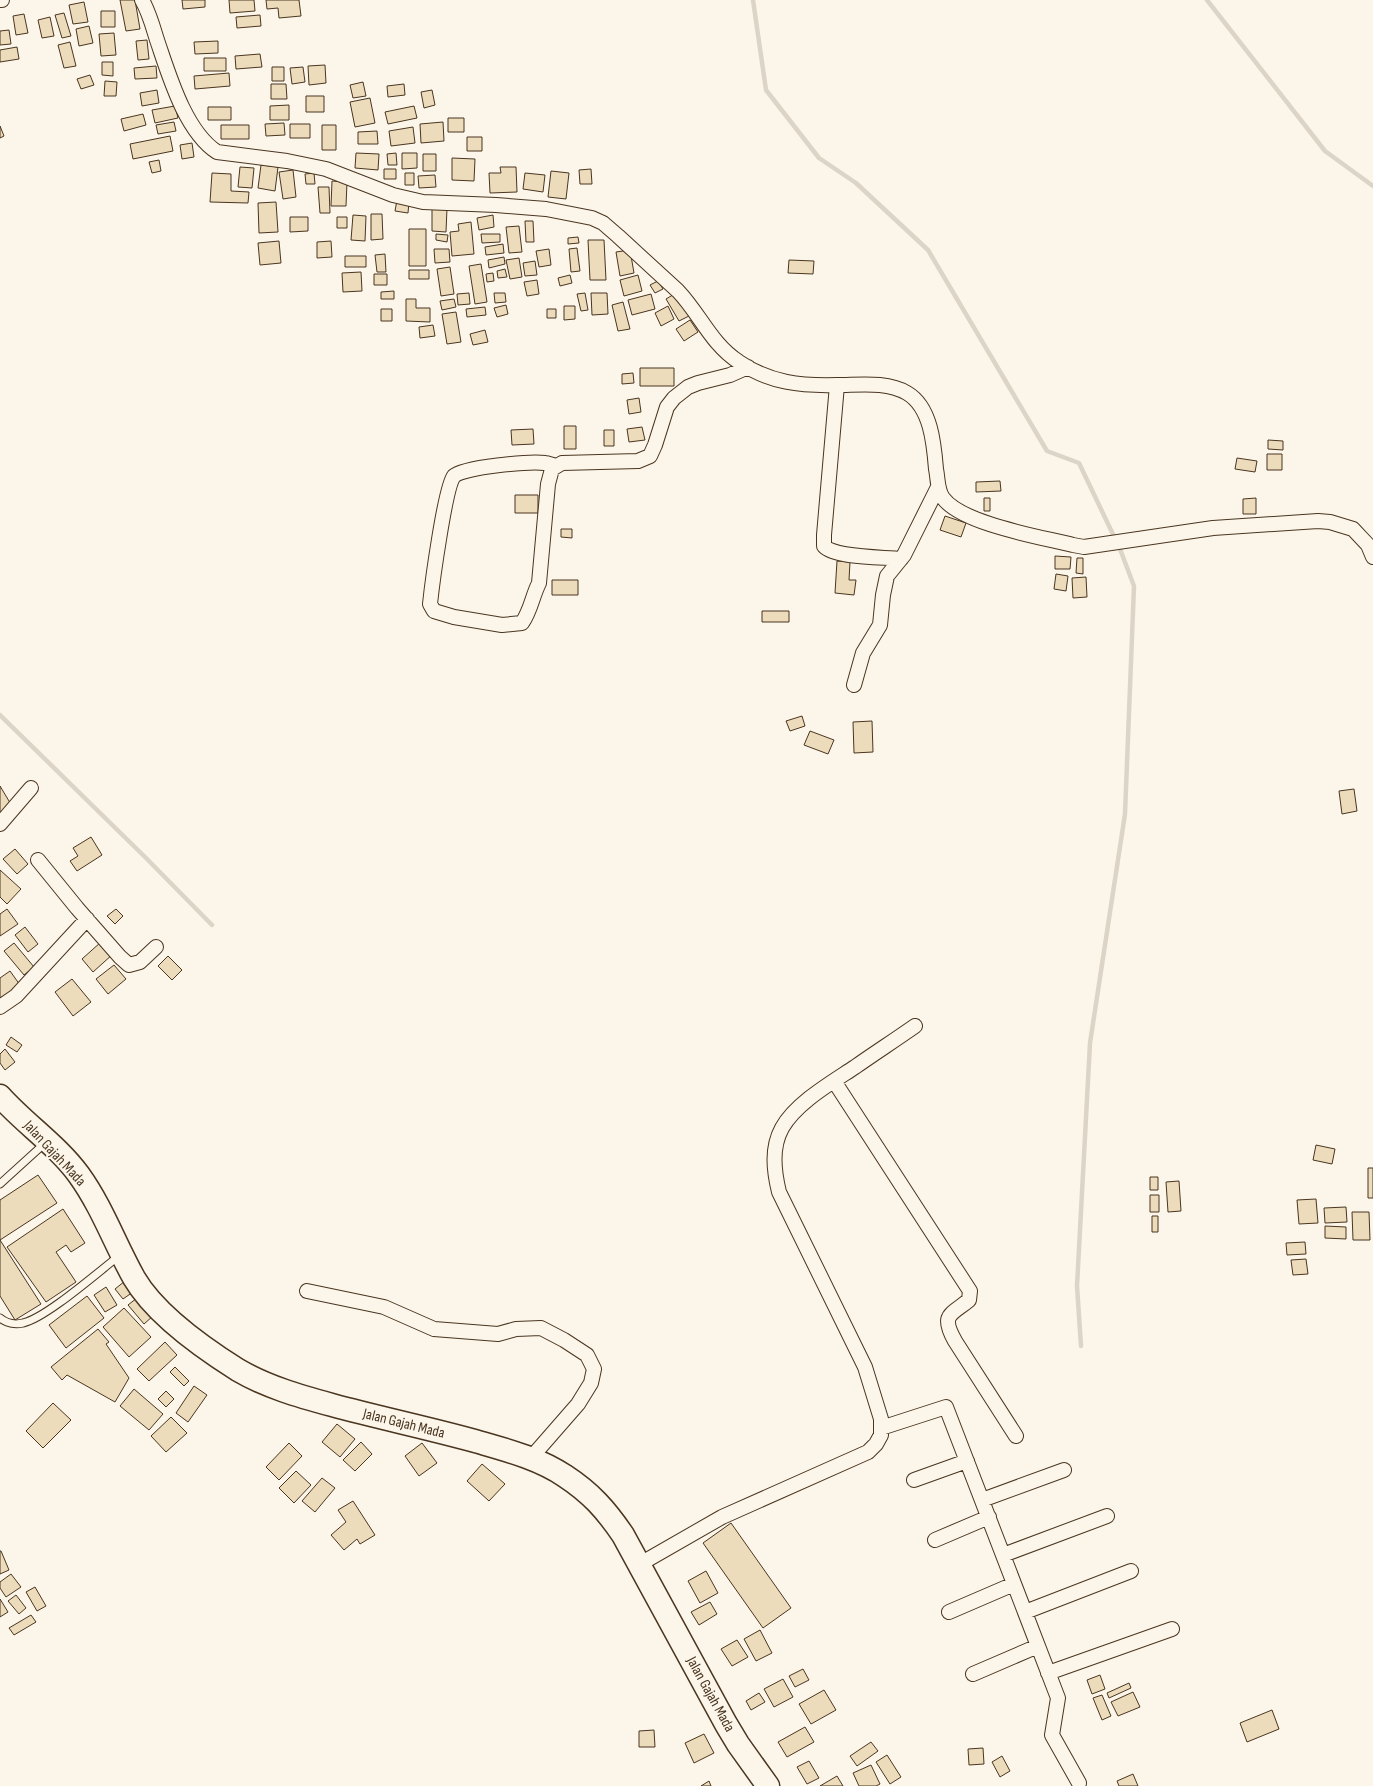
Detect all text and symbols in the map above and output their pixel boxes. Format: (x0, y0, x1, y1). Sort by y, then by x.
street label: Jalan Gajah Mada (19, 1116, 90, 1190)
street label: Jalan Gajah Mada (360, 1404, 447, 1443)
street label: Jalan Gajah Mada (682, 1652, 739, 1736)

